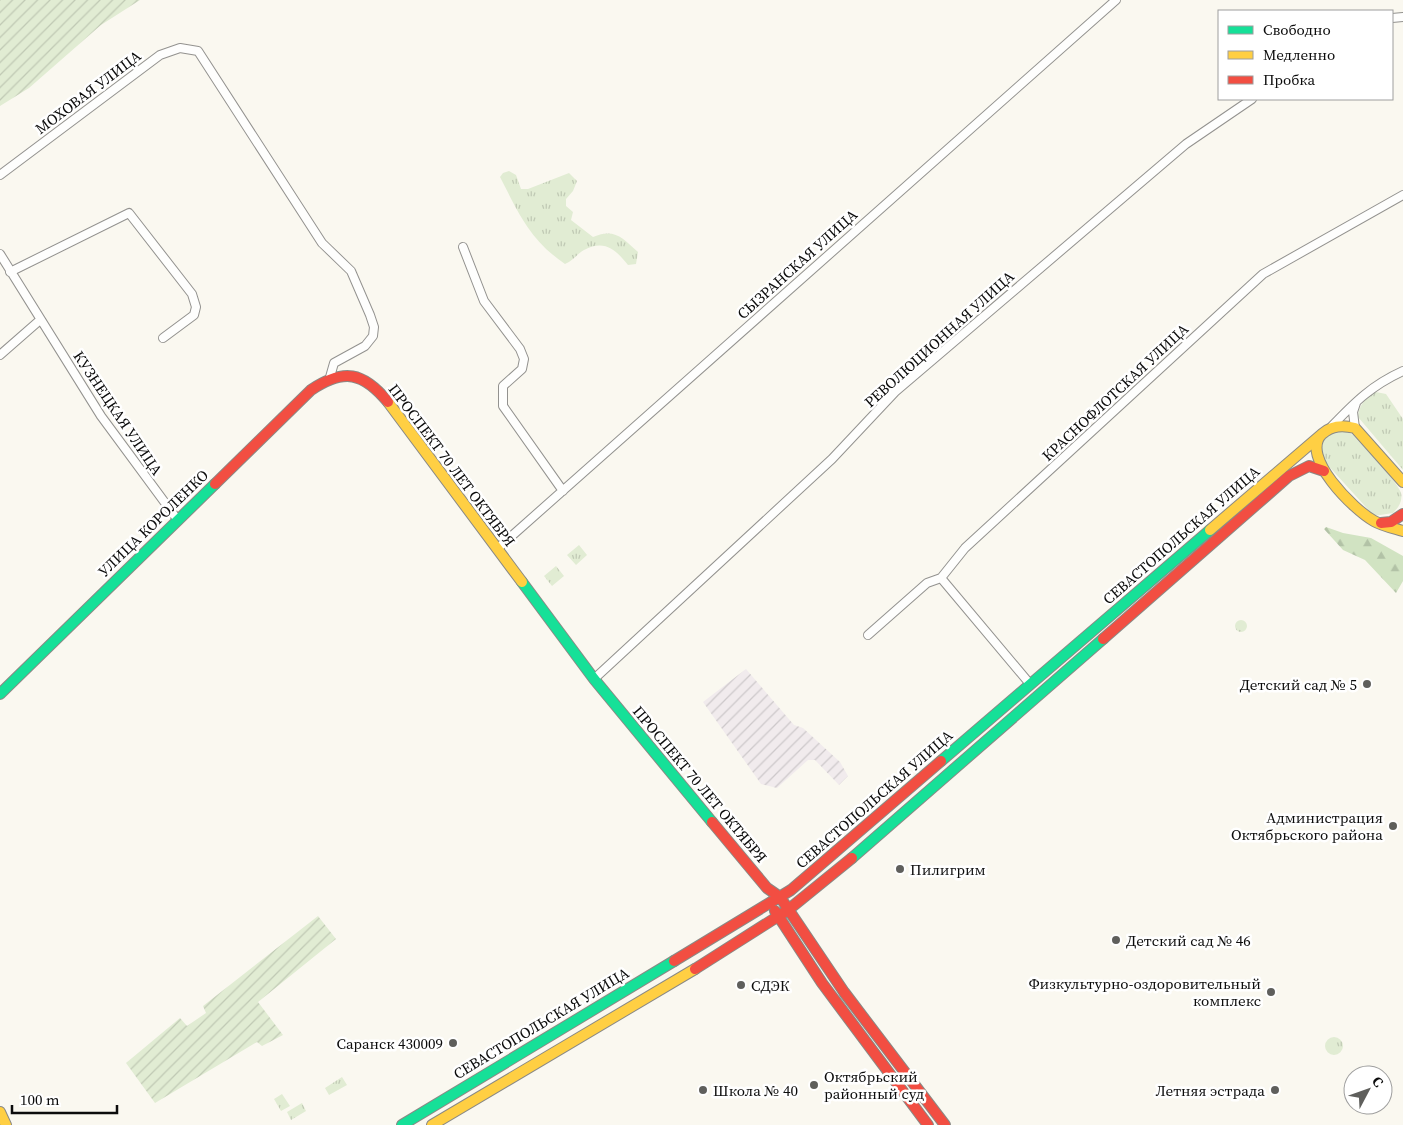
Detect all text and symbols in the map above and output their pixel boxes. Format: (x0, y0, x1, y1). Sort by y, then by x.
legend (1218, 10, 1393, 100)
text: Свободно (1263, 19, 1331, 40)
text: Медленно (1263, 44, 1335, 65)
street label: МОХОВАЯ УЛИЦА (31, 45, 145, 139)
text: Пробка (1263, 69, 1315, 90)
street label: СЫЗРАНСКАЯ УЛИЦА (732, 204, 862, 324)
street label: РЕВОЛЮЦИОННАЯ УЛИЦА (860, 266, 1019, 412)
street label: КРАСНОФЛОТСКАЯ УЛИЦА (1037, 318, 1193, 466)
street label: КУЗНЕЦКАЯ УЛИЦА (69, 347, 167, 479)
street label: ПРОСПЕКТ 70 ЛЕТ ОКТЯБРЯ (384, 379, 520, 551)
street label: СЕВАСТОПОЛЬСКАЯ УЛИЦА (1098, 461, 1264, 609)
street label: УЛИЦА КОРОЛЕНКО (93, 465, 213, 581)
place label: Детский сад № 5 (1240, 674, 1357, 695)
marker: Детский сад № 5 (1361, 678, 1373, 690)
street label: ПРОСПЕКТ 70 ЛЕТ ОКТЯБРЯ (628, 701, 772, 867)
street label: СЕВАСТОПОЛЬСКАЯ УЛИЦА (791, 725, 957, 873)
place label: Администрация Октябрьского района (1231, 807, 1383, 845)
marker: Администрация Октябрьского района (1387, 820, 1399, 832)
place label: Пилигрим (910, 859, 986, 880)
marker: Пилигрим (894, 863, 906, 875)
place label: Детский сад № 46 (1126, 930, 1251, 951)
marker: Детский сад № 46 (1110, 934, 1122, 946)
street label: СЕВАСТОПОЛЬСКАЯ УЛИЦА (449, 962, 633, 1084)
place label: Физкультурно-оздоровительный комплекс (1029, 973, 1261, 1011)
place label: СДЭК (751, 975, 790, 996)
marker: СДЭК (735, 979, 747, 991)
marker: Физкультурно-оздоровительный комплекс (1265, 986, 1277, 998)
place label: Саранск 430009 (336, 1033, 443, 1054)
marker: Саранск 430009 (447, 1037, 459, 1049)
north arrow (1343, 1065, 1393, 1115)
place label: Октябрьский районный суд (824, 1066, 925, 1104)
text: С (1367, 1072, 1388, 1092)
marker: Октябрьский районный суд (808, 1079, 820, 1091)
place label: Школа № 40 (713, 1080, 798, 1101)
place label: Летняя эстрада (1155, 1080, 1265, 1101)
scale bar (12, 1082, 118, 1114)
marker: Школа № 40 (697, 1084, 709, 1096)
marker: Летняя эстрада (1269, 1084, 1281, 1096)
text: 100 m (20, 1089, 60, 1110)

